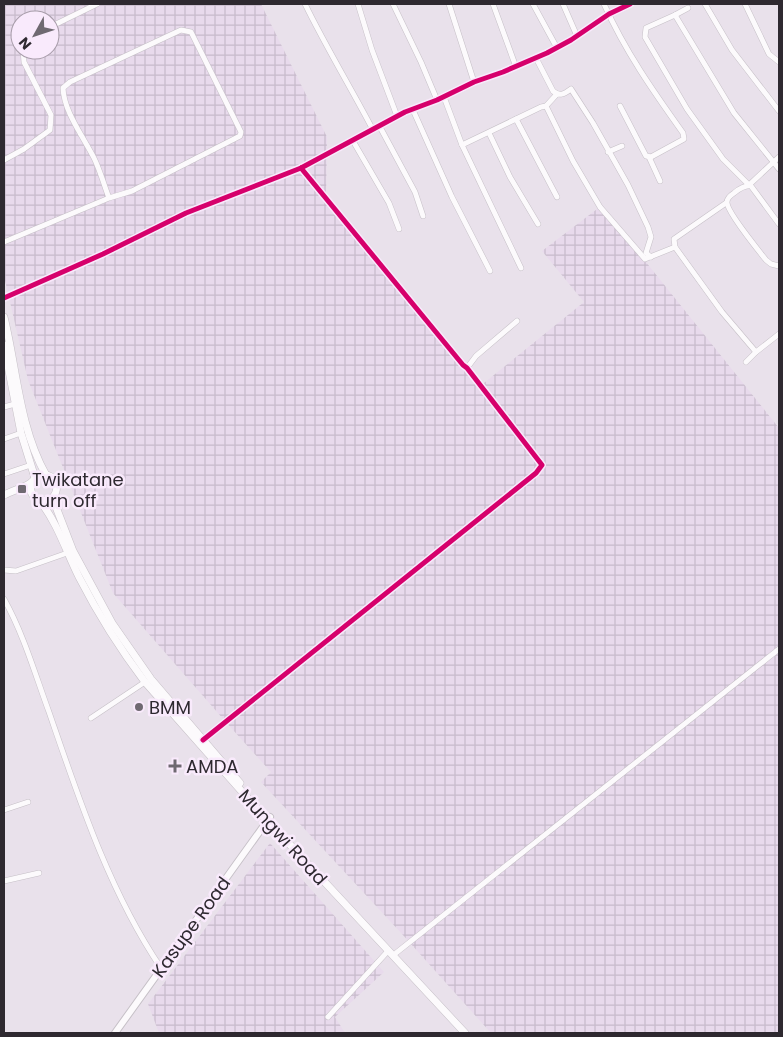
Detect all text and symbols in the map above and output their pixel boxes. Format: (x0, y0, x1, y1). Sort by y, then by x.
north arrow (10, 10, 60, 60)
text: N (14, 33, 36, 54)
place label: Twikatane turn off (32, 467, 124, 513)
marker: Twikatane turn off (16, 483, 28, 495)
place label: BMM (149, 695, 191, 720)
marker: BMM (133, 701, 145, 713)
place label: AMDA (186, 754, 239, 779)
marker: AMDA (168, 759, 182, 773)
street label: Mungwi Road (233, 783, 333, 891)
street label: Kasupe Road (146, 872, 236, 982)

